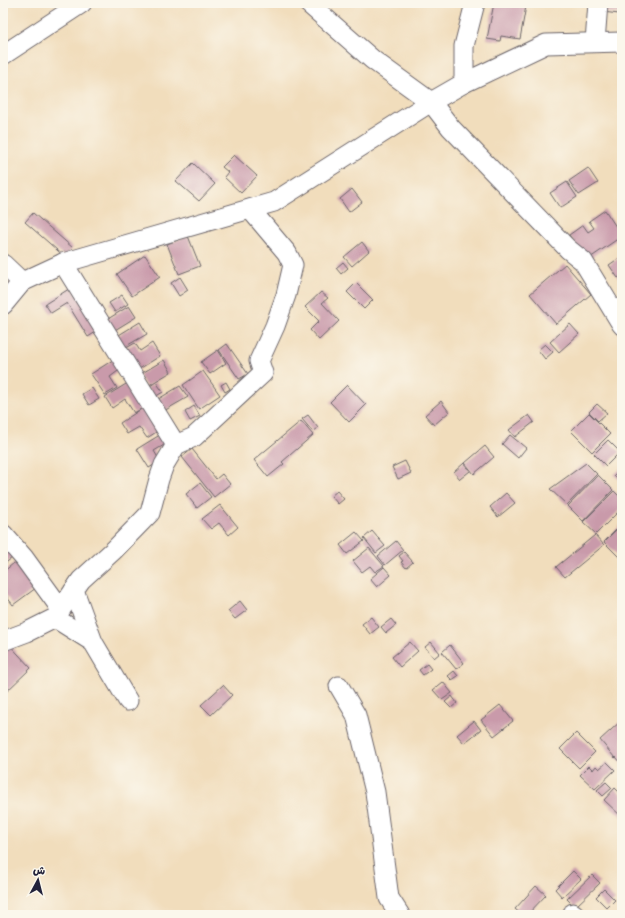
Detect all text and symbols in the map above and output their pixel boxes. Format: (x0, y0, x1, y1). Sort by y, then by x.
north arrow (18, 860, 58, 900)
text: ش (32, 862, 46, 878)

